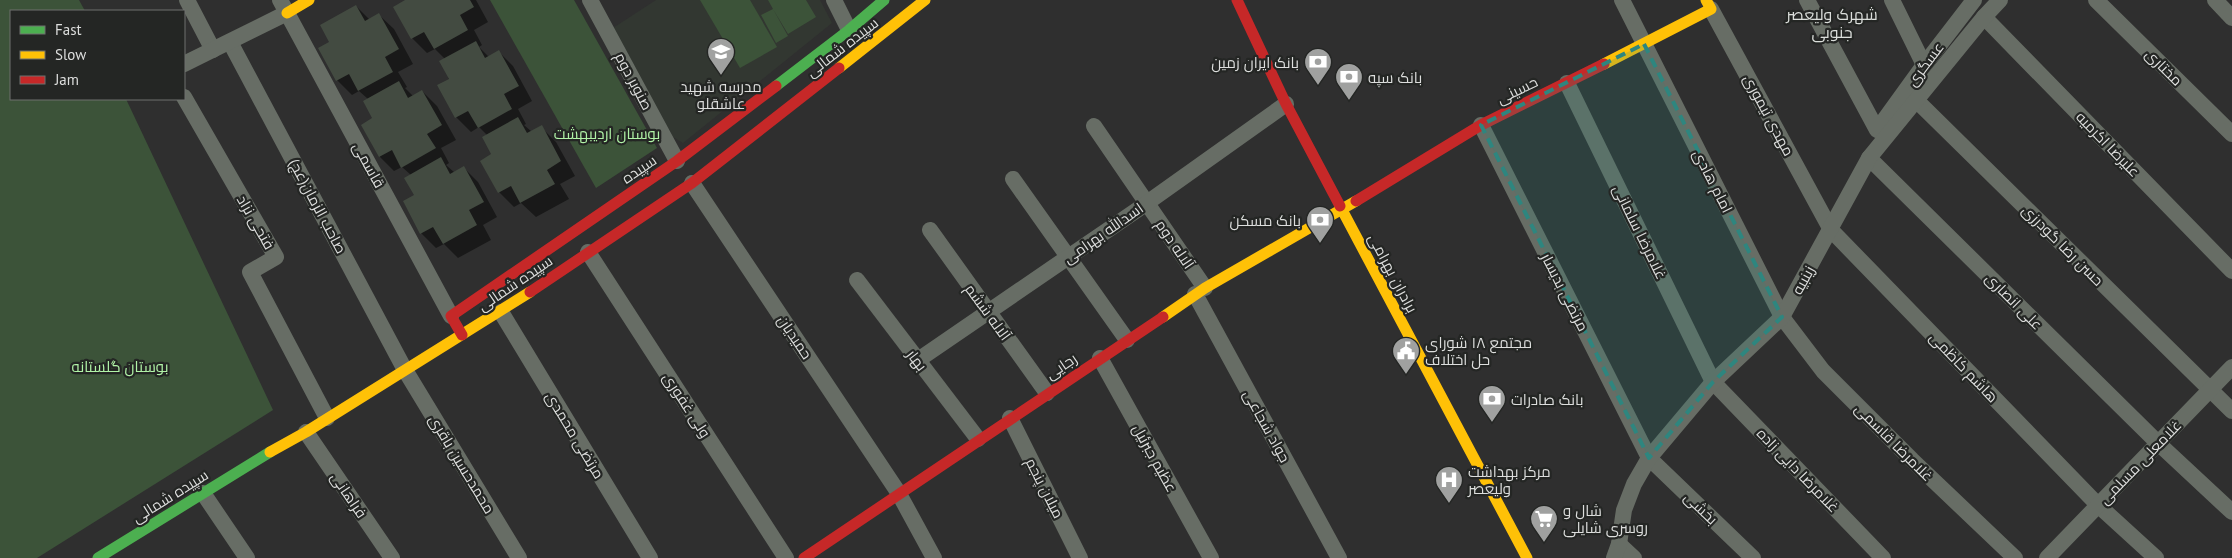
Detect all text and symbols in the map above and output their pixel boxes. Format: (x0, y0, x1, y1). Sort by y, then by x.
district label: شهرک ولیعصر جنوبی (1785, 4, 1878, 43)
legend (10, 10, 185, 100)
street label: سپیده شمالی (802, 13, 882, 82)
text: Fast (55, 20, 82, 39)
school or university icon: مدرسه شهید عاشقلو (706, 37, 736, 76)
street label: عسگری (1902, 38, 1949, 90)
street label: مختاری (2141, 44, 2187, 90)
text: Slow (55, 45, 86, 64)
bank icon: بانک ایران زمین (1303, 47, 1333, 86)
street label: صنوبر دوم (610, 49, 657, 114)
place label: بانک ایران زمین (1211, 53, 1299, 73)
bank icon: بانک سپه (1334, 62, 1364, 101)
place label: بانک سپه (1368, 68, 1422, 88)
text: Jam (54, 70, 79, 89)
street label: مهدی تیموری (1739, 71, 1798, 159)
street label: حسینی (1493, 72, 1541, 109)
place label: مدرسه شهید عاشقلو (680, 77, 762, 113)
street label: علیرضا اکرمیه (2072, 107, 2144, 181)
park label: بوستان اردیبهشت (554, 124, 660, 144)
street label: قاسمی (348, 139, 389, 192)
street label: امام هادی (1688, 146, 1737, 216)
street label: سپیده (618, 150, 661, 188)
street label: صاحب الزمان(عج) (283, 155, 351, 258)
street label: غلامرضا سلمانی (1608, 182, 1671, 283)
street label: فتحی نزاد (232, 191, 279, 253)
street label: اسدالله بهرامی (1059, 198, 1147, 268)
street label: حسن رضا گودرزی (2018, 200, 2108, 290)
bank icon: بانک مسکن (1305, 205, 1335, 244)
place label: بانک مسکن (1229, 211, 1301, 231)
street label: آلاله دوم (1151, 216, 1198, 273)
street label: برادران بهرامی (1363, 230, 1422, 316)
street label: مرتضی بدیسار (1536, 249, 1593, 335)
street label: سپیده شمالی (474, 251, 557, 316)
street label: زینبیه (1787, 262, 1819, 298)
street label: علی انصاری (1981, 268, 2047, 334)
street label: آلاله ششم (960, 280, 1015, 345)
street label: حمیدیان (773, 311, 817, 363)
street label: هاشم کاظمی (1925, 328, 2002, 407)
place label: مجتمع ۱۸ شورای حل اختلاف (1425, 333, 1532, 370)
public building icon: مجتمع ۱۸ شورای حل اختلاف (1391, 336, 1421, 375)
street label: بهار (901, 345, 931, 375)
street label: رجایی (1042, 349, 1081, 384)
park label: بوستان گلستانه (71, 357, 169, 377)
street label: ولی غفوری (658, 369, 715, 442)
bank icon: بانک صادرات (1477, 384, 1507, 423)
street label: جواد شجاعی (1238, 386, 1295, 466)
street label: مرتضی محمدی (541, 388, 609, 483)
place label: بانک صادرات (1511, 390, 1584, 409)
street label: غلامرضا قاسمی (1850, 399, 1937, 486)
street label: محمدحسین باقری (424, 411, 499, 518)
street label: غلامعلی مسلمی (2095, 416, 2186, 509)
street label: عظیم جبرئیل (1128, 421, 1181, 496)
street label: غلامرضا دایی زاده (1752, 424, 1843, 517)
street label: میلان پنجم (1021, 455, 1068, 522)
place label: مرکز بهداشت ولیعصر (1467, 462, 1551, 498)
street label: سپیده شمالی (128, 465, 212, 528)
hospital icon: مرکز بهداشت ولیعصر (1434, 465, 1464, 504)
street label: فراهانی (326, 468, 371, 522)
street label: بخشی (1680, 488, 1722, 529)
place label: شال و روسری شایلی (1563, 501, 1648, 538)
supermarket icon: شال و روسری شایلی (1529, 504, 1559, 543)

